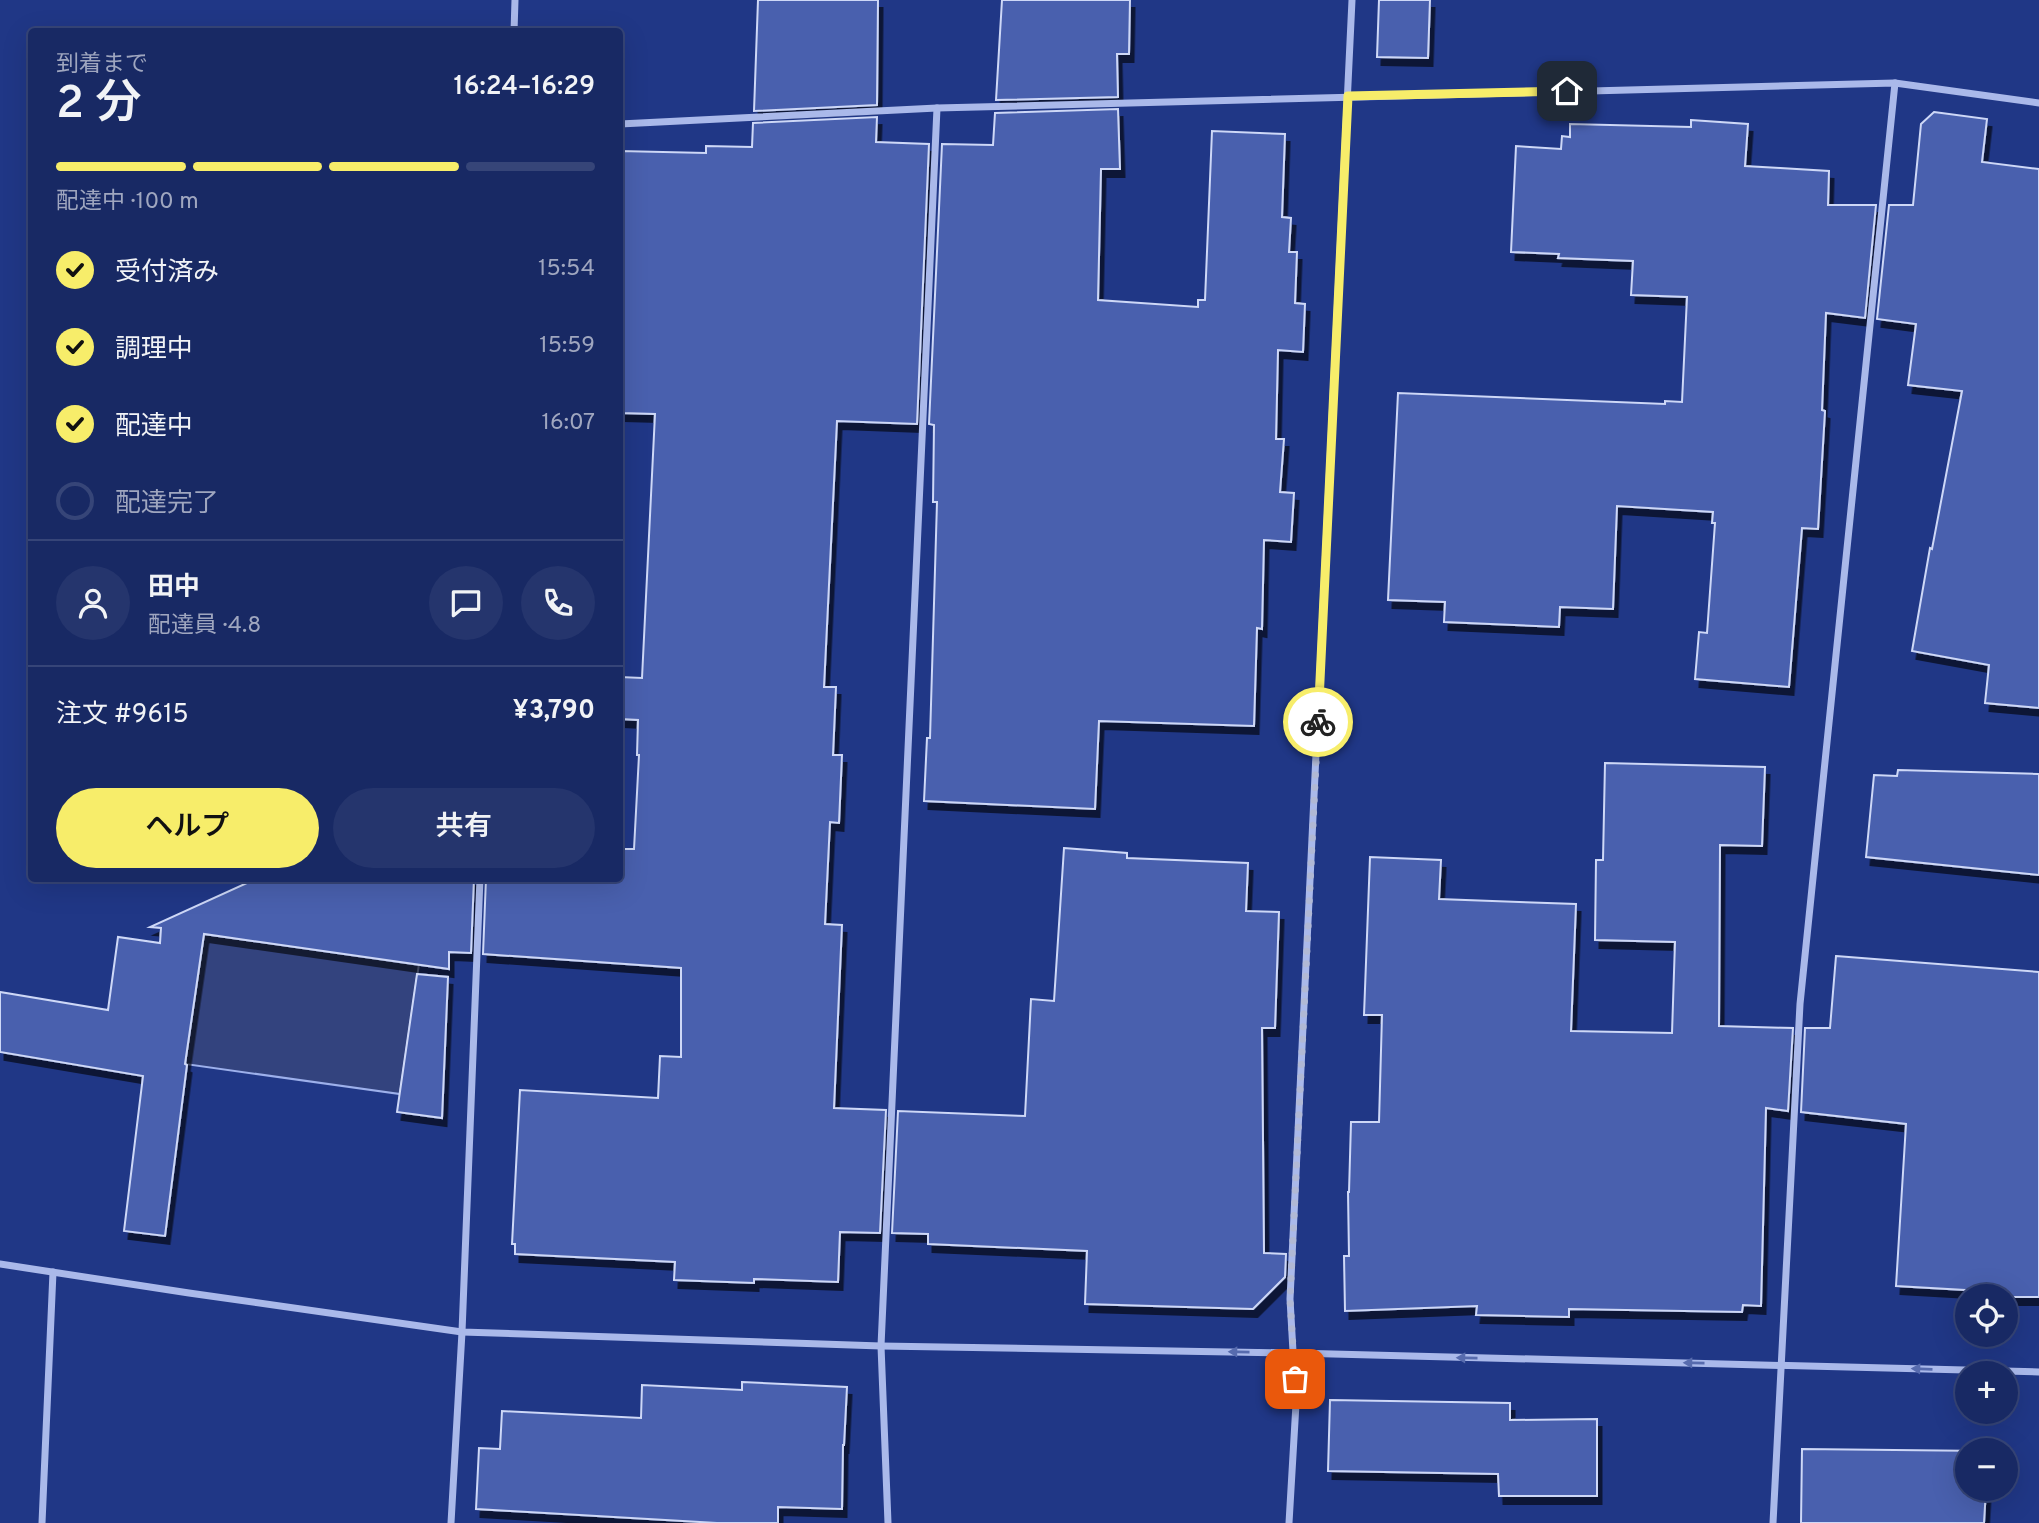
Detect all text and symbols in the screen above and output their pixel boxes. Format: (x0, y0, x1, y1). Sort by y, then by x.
text: 到着まで (56, 51, 148, 80)
pin (1537, 61, 1597, 121)
text: 16:24–16:29 (454, 71, 595, 104)
icon: home (1548, 72, 1586, 110)
text: 2 分 (56, 76, 141, 135)
text: 配達中 · 100 m (56, 188, 199, 217)
icon: check (56, 251, 94, 289)
text: 15:54 (538, 255, 595, 284)
text: 受付済み (115, 257, 219, 290)
icon: check (56, 328, 94, 366)
text: 15:59 (539, 332, 595, 361)
text: 調理中 (115, 334, 193, 367)
icon: check (56, 405, 94, 443)
text: 16:07 (541, 409, 595, 438)
text: 配達中 (115, 411, 193, 444)
text: 配達完了 (115, 488, 219, 521)
button: person (56, 566, 130, 640)
button: chat (429, 566, 503, 640)
button: phone (521, 566, 595, 640)
text: 田中 (148, 572, 200, 605)
text: 配達員 · 4.8 (148, 612, 261, 641)
courier (1283, 687, 1353, 757)
text: ¥3,790 (513, 695, 595, 728)
text: 注文 #9615 (56, 699, 189, 732)
icon: bike (1299, 703, 1337, 741)
button: ヘルプ (56, 788, 319, 868)
button: 共有 (333, 788, 595, 868)
map controls (1955, 1284, 2018, 1501)
button: locate (1955, 1284, 2018, 1347)
one-way arrow (1228, 1347, 1250, 1358)
pin (1265, 1349, 1325, 1409)
one-way arrow (1456, 1352, 1478, 1363)
one-way arrow (1683, 1357, 1705, 1369)
icon: bag (1276, 1360, 1314, 1398)
button: + (1955, 1361, 2018, 1424)
one-way arrow (1911, 1363, 1933, 1374)
button: − (1955, 1438, 2018, 1501)

